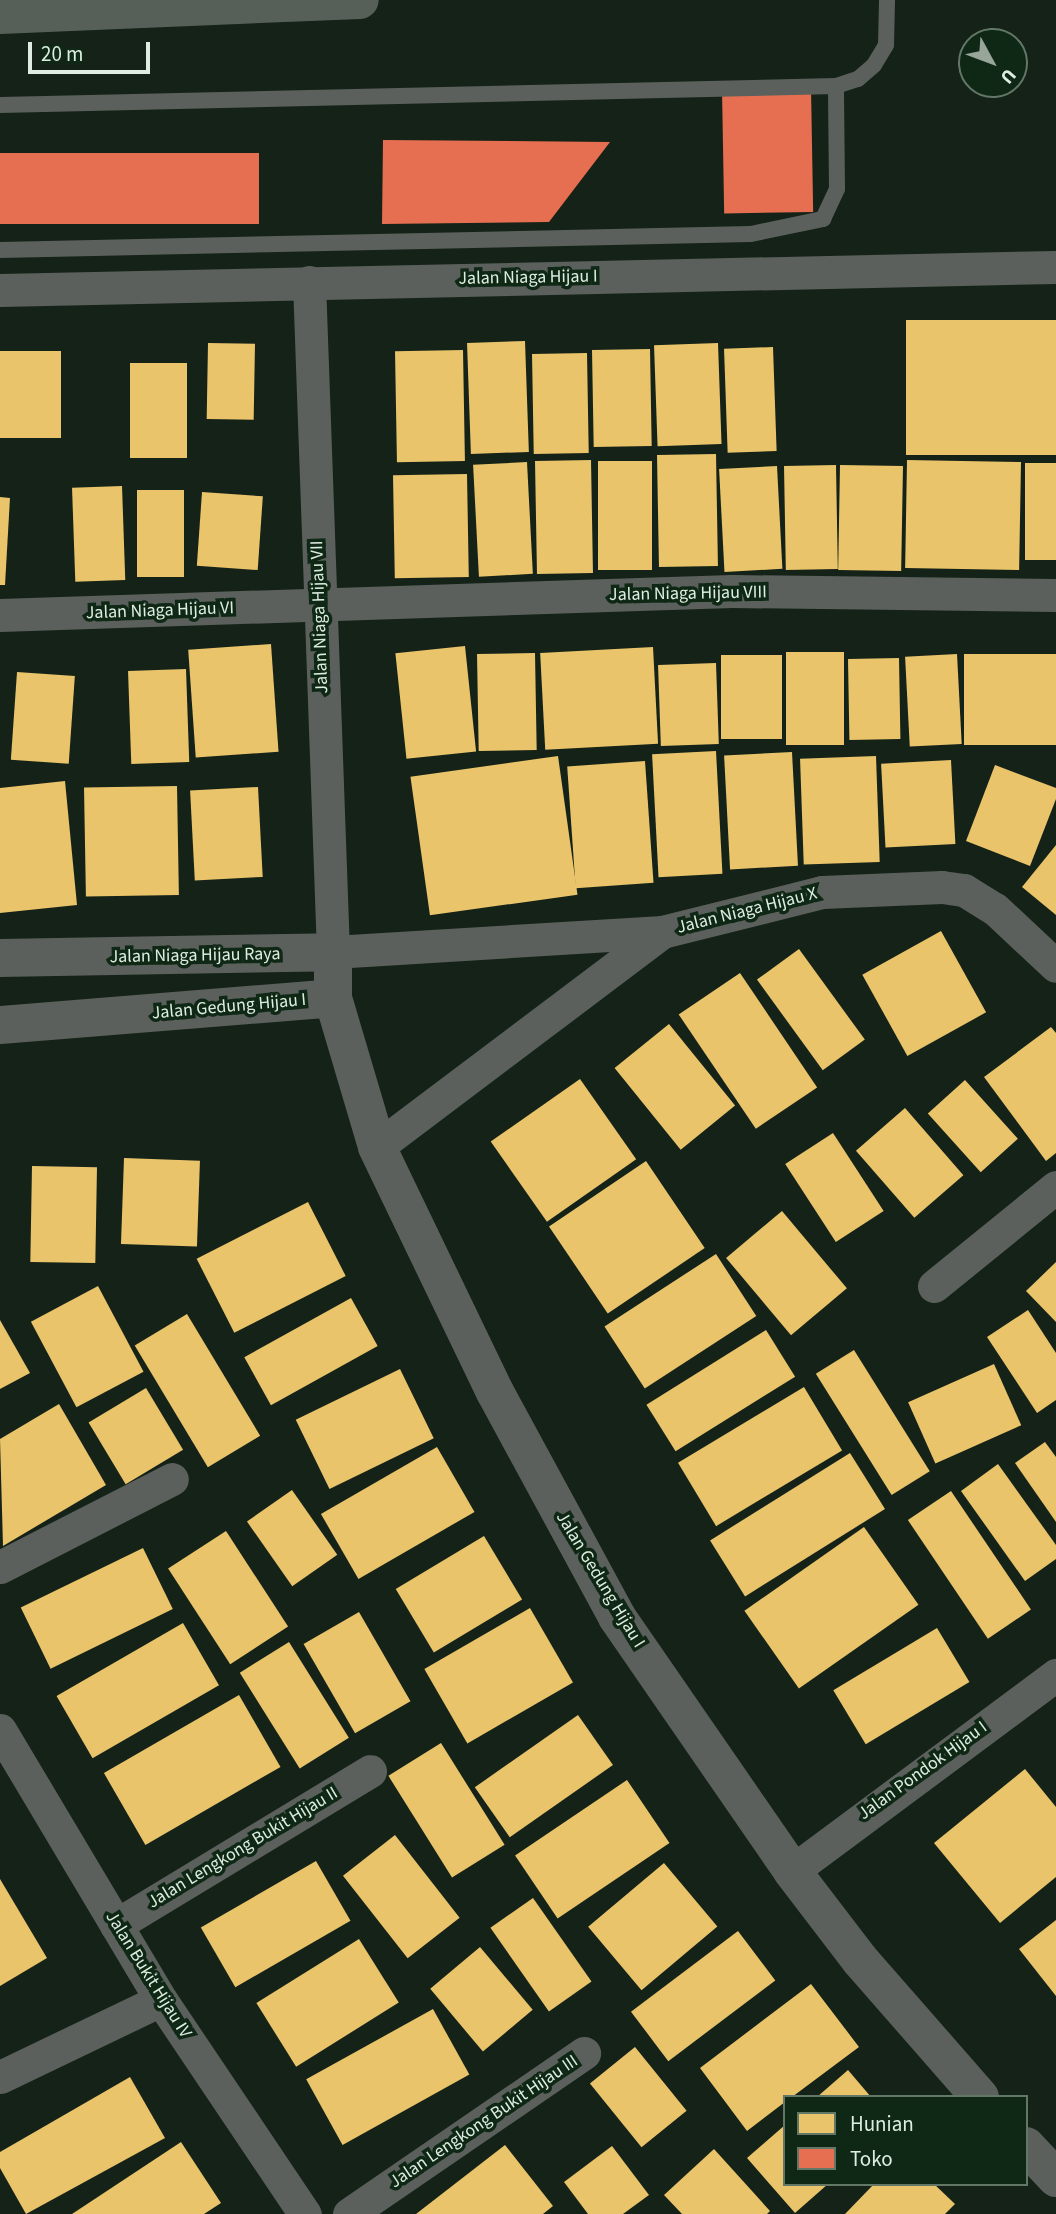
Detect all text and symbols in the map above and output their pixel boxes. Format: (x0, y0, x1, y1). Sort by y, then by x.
scale bar (32, 28, 154, 72)
north arrow (958, 28, 1028, 98)
text: 20 m (41, 39, 83, 69)
text: U (993, 62, 1022, 89)
street label: Jalan Niaga Hijau I (458, 266, 598, 290)
street label: Jalan Niaga Hijau VII (307, 540, 333, 694)
street label: Jalan Niaga Hijau VIII (609, 582, 767, 606)
street label: Jalan Niaga Hijau VI (85, 598, 235, 624)
street label: Jalan Niaga Hijau X (675, 883, 819, 939)
street label: Jalan Niaga Hijau Raya (109, 944, 281, 968)
street label: Jalan Gedung Hijau I (151, 989, 307, 1025)
street label: Jalan Gedung Hijau I (551, 1508, 649, 1652)
street label: Jalan Pondok Hijau I (854, 1717, 992, 1825)
street label: Jalan Lengkong Bukit Hijau II (144, 1783, 342, 1913)
street label: Jalan Bukit Hijau IV (100, 1908, 196, 2042)
street label: Jalan Lengkong Bukit Hijau III (386, 2051, 582, 2193)
legend (783, 2095, 1028, 2186)
text: Hunian (850, 2109, 914, 2139)
text: Toko (850, 2144, 893, 2174)

